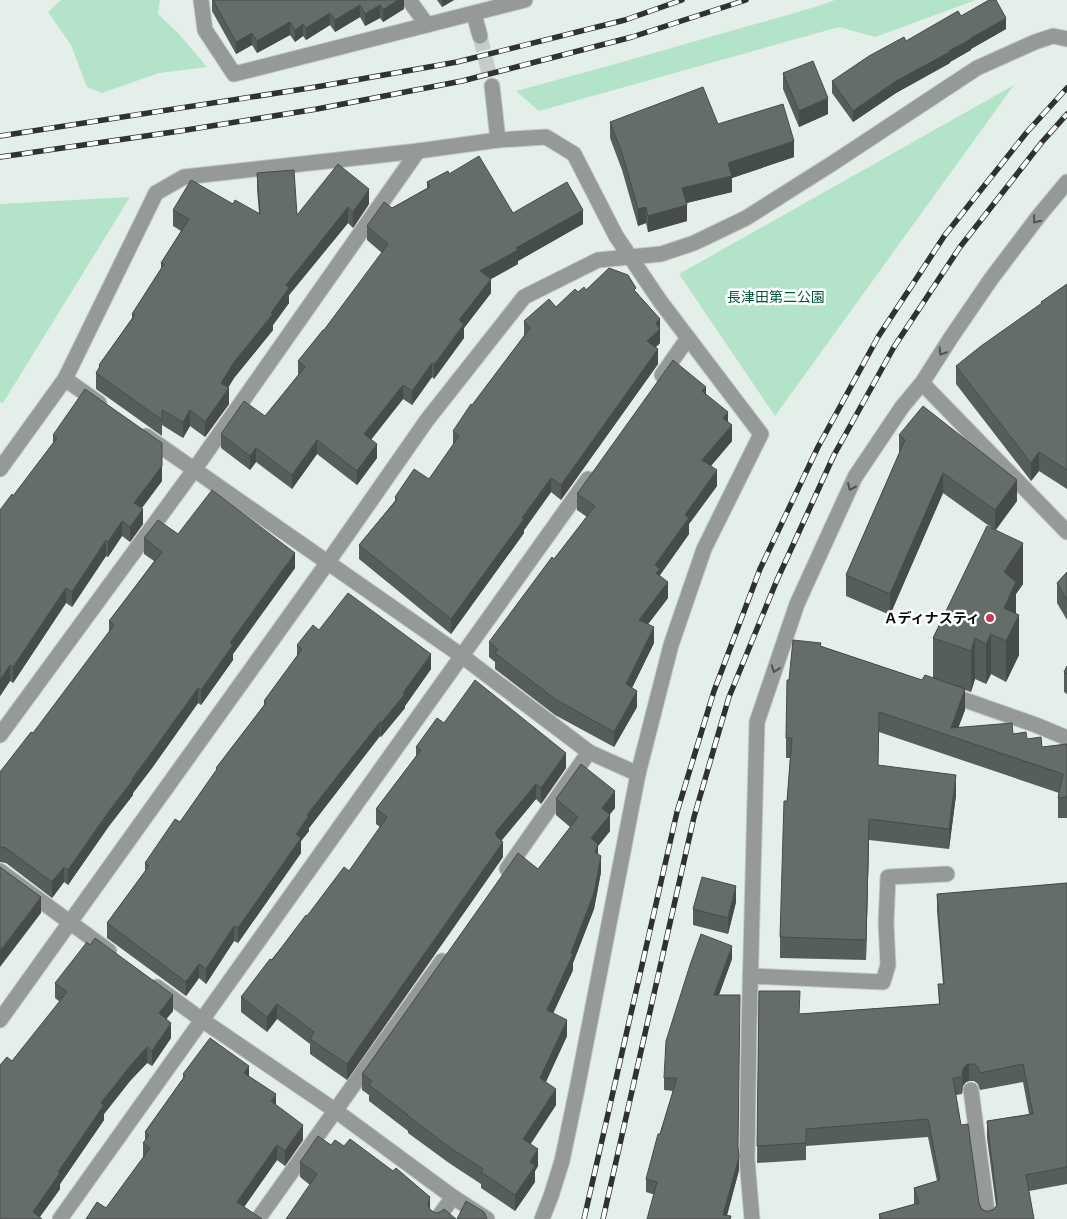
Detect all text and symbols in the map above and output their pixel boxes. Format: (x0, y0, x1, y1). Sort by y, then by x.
one-way arrow (1033, 214, 1041, 223)
park label: 長津田第二公園 (727, 289, 825, 306)
one-way arrow (938, 347, 948, 356)
one-way arrow (847, 481, 857, 490)
place label: Ａディナスティ (884, 610, 980, 627)
marker: Ａディナスティ (984, 612, 996, 624)
one-way arrow (771, 664, 781, 672)

